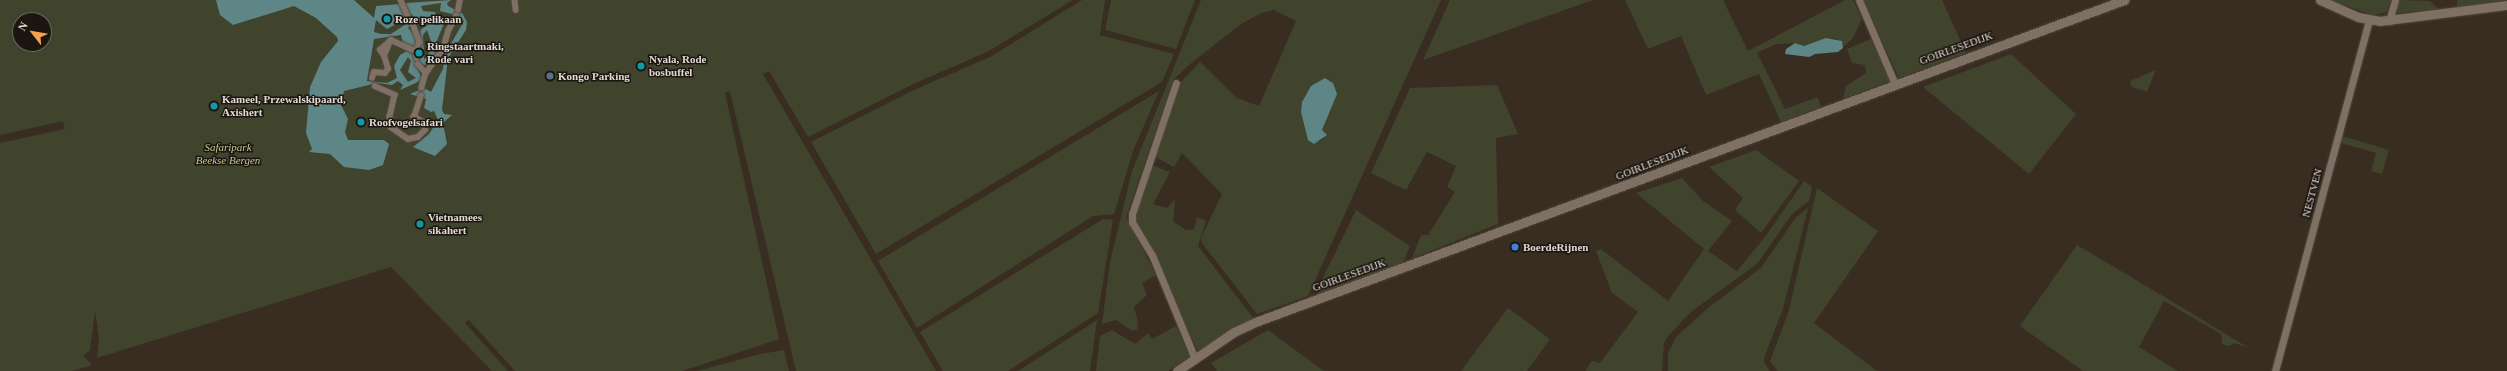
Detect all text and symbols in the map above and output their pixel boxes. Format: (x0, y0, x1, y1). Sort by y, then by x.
north arrow (12, 12, 52, 52)
place label: Roze pelikaan (395, 12, 461, 26)
marker: Roze pelikaan (382, 14, 392, 24)
text: N (15, 20, 30, 33)
street label: GOIRLESEDIJK (1918, 29, 1994, 67)
place label: Ringstaartmaki, Rode vari (427, 40, 504, 66)
marker: Ringstaartmaki, Rode vari (414, 48, 424, 58)
place label: Nyala, Rode bosbuffel (649, 53, 706, 79)
marker: Nyala, Rode bosbuffel (636, 61, 646, 71)
place label: Kongo Parking (558, 69, 630, 83)
marker: Kongo Parking (545, 71, 555, 81)
place label: Kameel, Przewalskipaard, Axishert (222, 93, 346, 119)
marker: Kameel, Przewalskipaard, Axishert (209, 101, 219, 111)
place label: Roofvogelsafari (369, 115, 443, 129)
marker: Roofvogelsafari (356, 117, 366, 127)
park label: Safaripark Beekse Bergen (196, 141, 260, 167)
street label: GOIRLESEDIJK (1614, 143, 1690, 183)
street label: NESTVEN (2299, 167, 2325, 219)
place label: Vietnamees sikahert (428, 211, 482, 237)
marker: Vietnamees sikahert (415, 219, 425, 229)
place label: BoerdeRijnen (1523, 240, 1588, 254)
marker: BoerdeRijnen (1510, 242, 1520, 252)
street label: GOIRLESEDIJK (1311, 256, 1387, 294)

